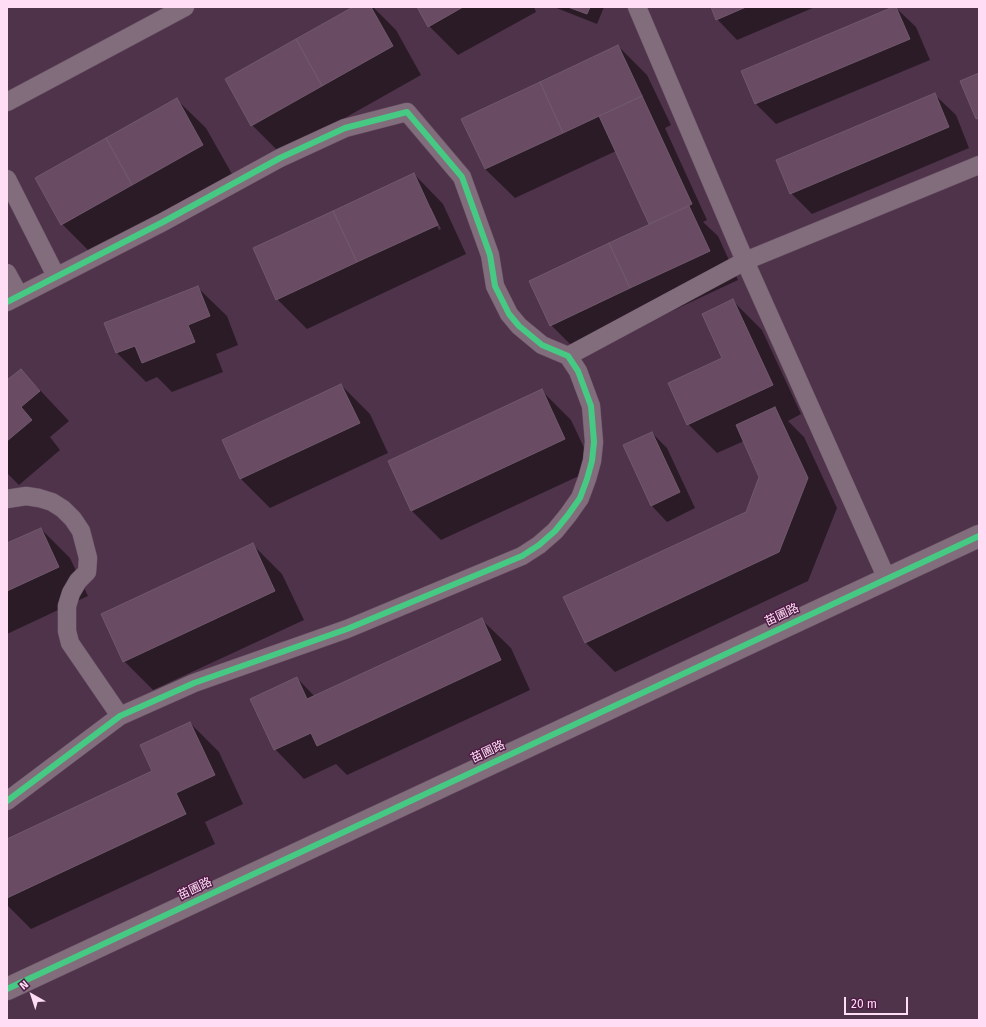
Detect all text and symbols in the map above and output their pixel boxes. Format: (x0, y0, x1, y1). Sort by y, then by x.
street label: 苗圃路 (763, 601, 801, 629)
street label: 苗圃路 (469, 738, 507, 766)
street label: 苗圃路 (176, 875, 214, 903)
north arrow (12, 975, 52, 1015)
text: N (17, 978, 31, 993)
scale bar (846, 989, 910, 1015)
text: 20 m (851, 997, 877, 1011)

